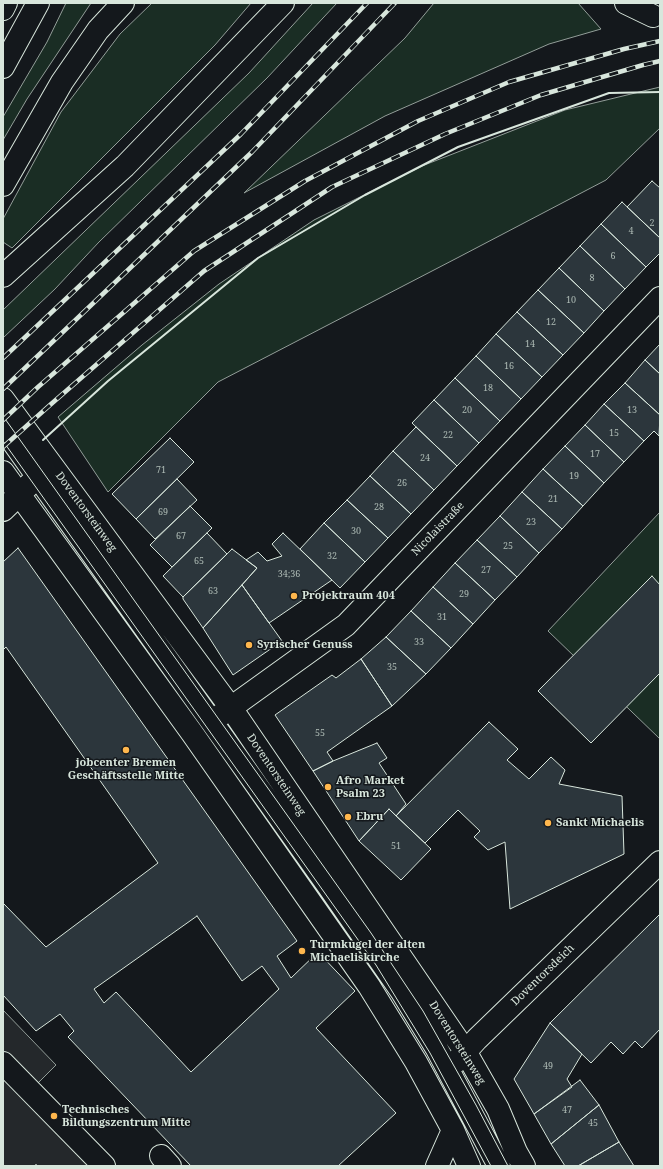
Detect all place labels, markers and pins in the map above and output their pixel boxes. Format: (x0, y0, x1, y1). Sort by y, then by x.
place label: Projektraum 404 (302, 589, 395, 603)
marker: Projektraum 404 (289, 591, 299, 601)
place label: Syrischer Genuss (257, 638, 352, 652)
marker: Syrischer Genuss (244, 640, 254, 650)
marker: jobcenter Bremen Geschäftsstelle Mitte (121, 745, 131, 755)
place label: jobcenter Bremen Geschäftsstelle Mitte (68, 756, 184, 782)
place label: Afro Market Psalm 23 (336, 774, 404, 800)
marker: Afro Market Psalm 23 (323, 782, 333, 792)
place label: Ebru (356, 810, 383, 824)
marker: Ebru (343, 812, 353, 822)
place label: Sankt Michaelis (556, 816, 644, 830)
marker: Sankt Michaelis (543, 818, 553, 828)
place label: Turmkugel der alten Michaeliskirche (310, 938, 425, 964)
marker: Turmkugel der alten Michaeliskirche (297, 946, 307, 956)
place label: Technisches Bildungszentrum Mitte (62, 1103, 191, 1129)
marker: Technisches Bildungszentrum Mitte (49, 1111, 59, 1121)

